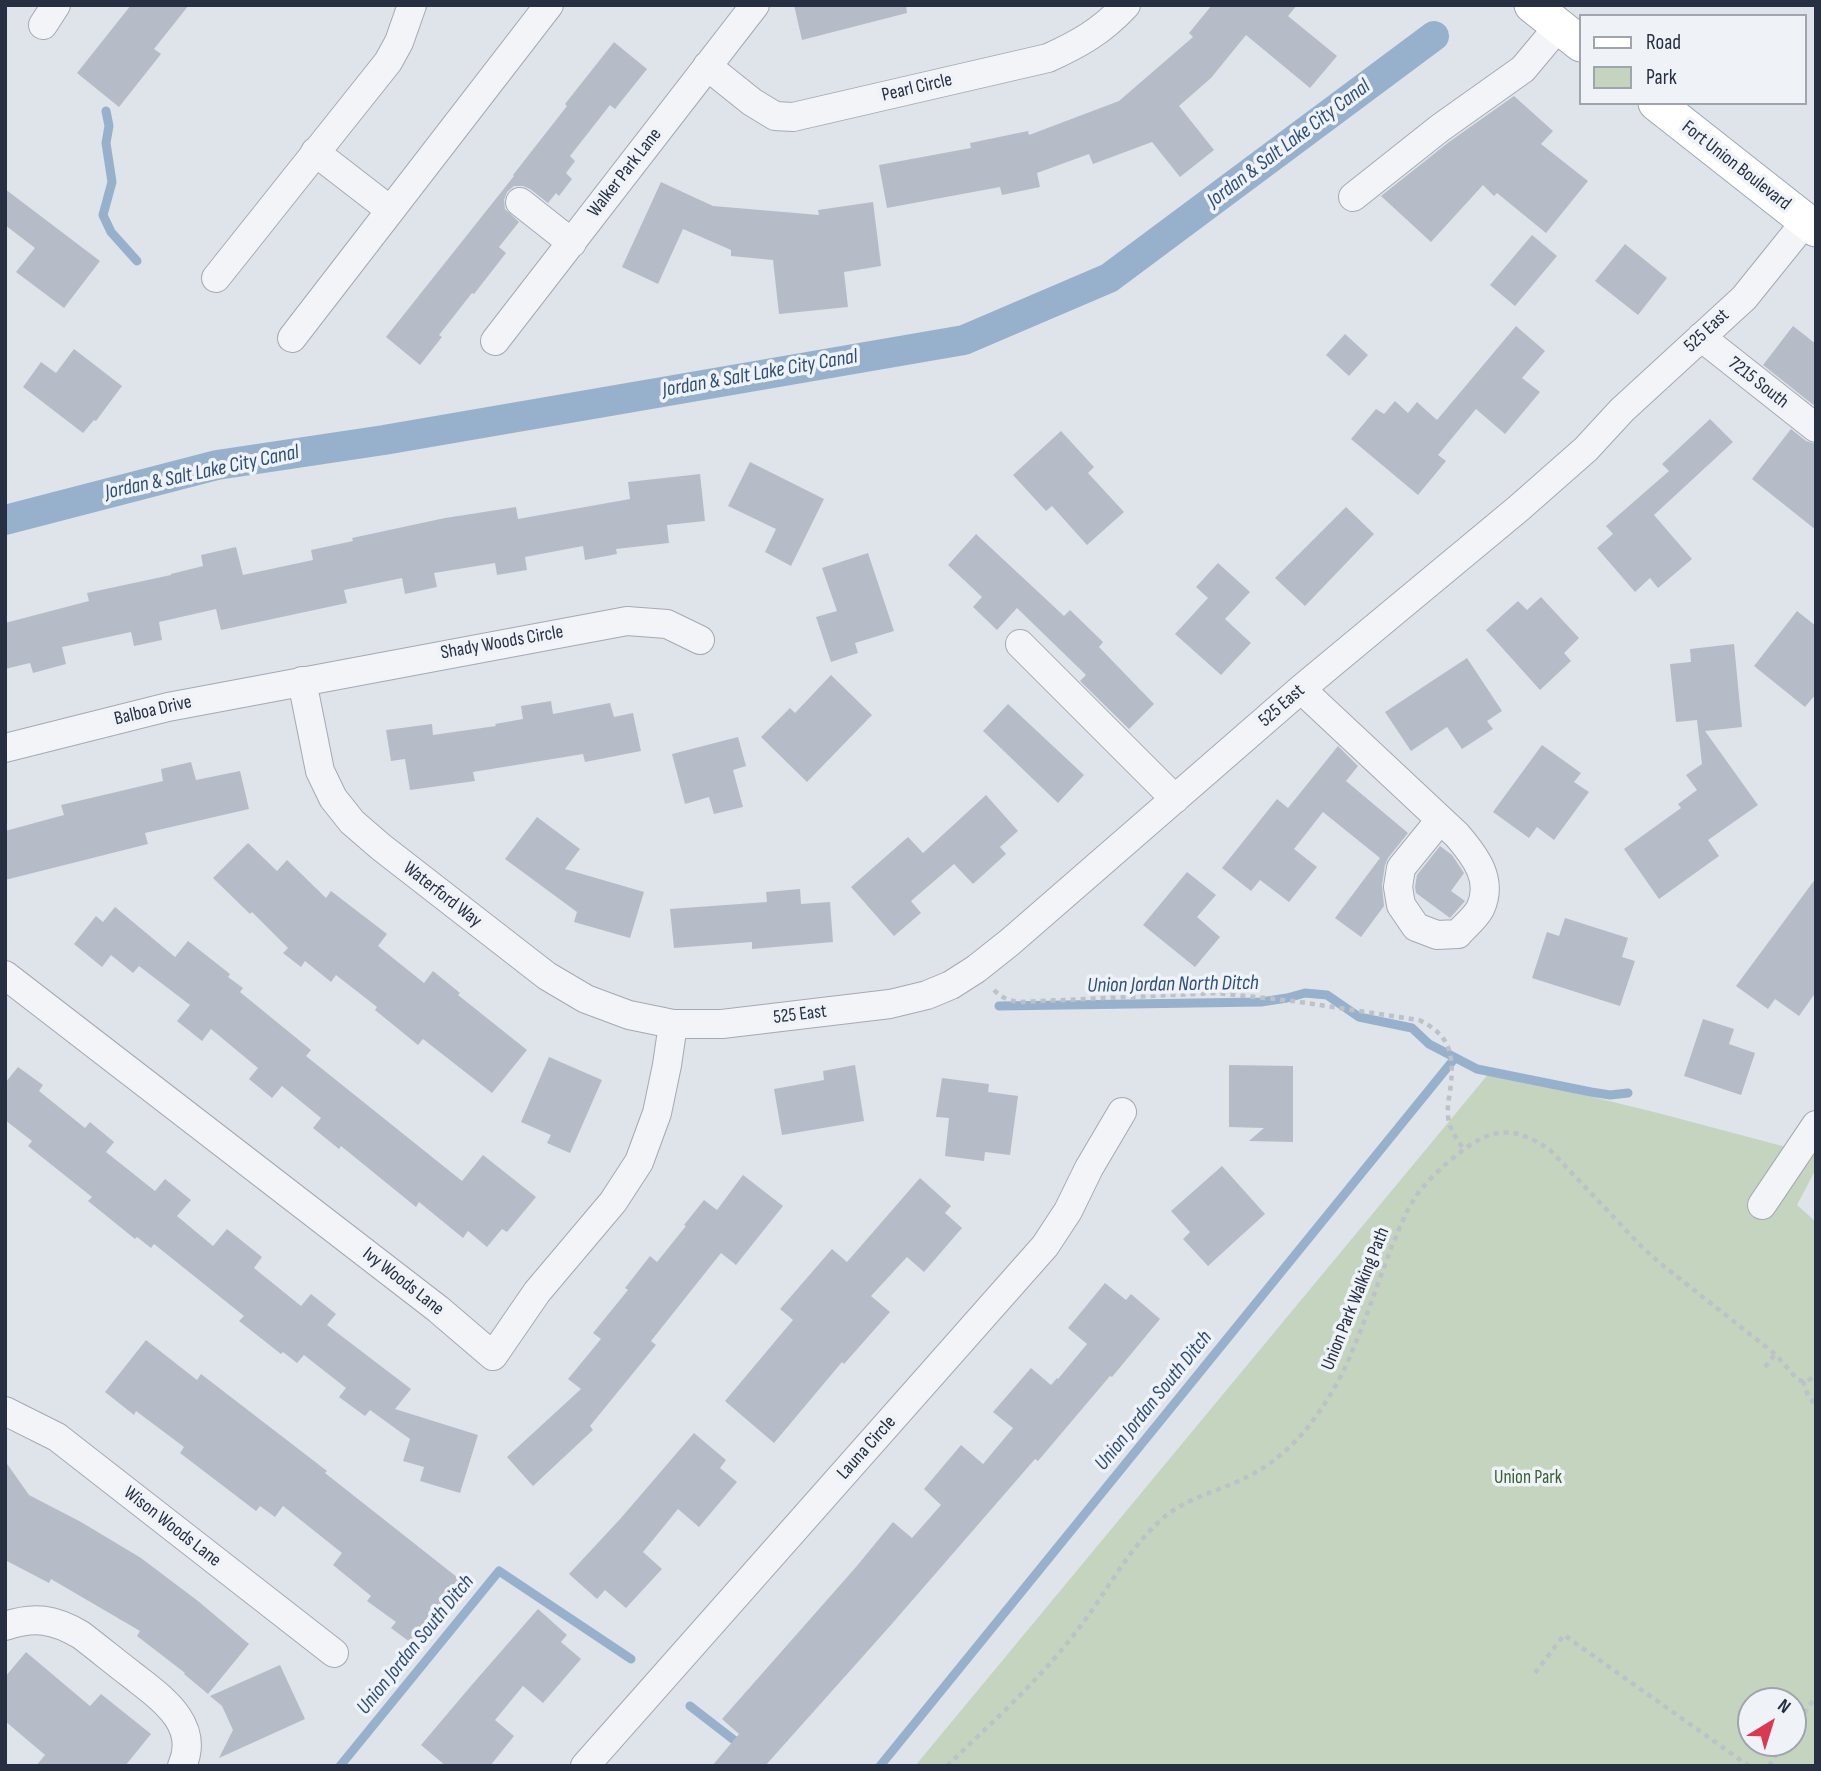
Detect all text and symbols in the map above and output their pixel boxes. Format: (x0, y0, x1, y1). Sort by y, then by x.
legend (1580, 14, 1807, 105)
text: Road (1646, 30, 1681, 55)
text: Park (1646, 65, 1677, 90)
street label: Pearl Circle (880, 69, 954, 107)
water label: Jordan & Salt Lake City Canal (1203, 74, 1375, 214)
street label: Fort Union Boulevard (1677, 116, 1795, 216)
street label: Walker Park Lane (583, 124, 667, 222)
street label: 525 East (1680, 304, 1734, 358)
water label: Jordan & Salt Lake City Canal (661, 344, 859, 404)
street label: 7215 South (1723, 352, 1793, 414)
water label: Jordan & Salt Lake City Canal (103, 440, 301, 506)
street label: Shady Woods Circle (439, 621, 565, 665)
street label: 525 East (1254, 680, 1310, 732)
street label: Balboa Drive (112, 691, 194, 731)
street label: Waterford Way (398, 857, 486, 933)
water label: Union Jordan North Ditch (1087, 971, 1259, 999)
street label: 525 East (772, 1000, 828, 1030)
street label: Union Park Walking Path (1317, 1224, 1395, 1374)
street label: Ivy Woods Lane (358, 1243, 448, 1321)
water label: Union Jordan South Ditch (1090, 1326, 1218, 1476)
street label: Launa Circle (833, 1412, 901, 1484)
park label: Union Park (1494, 1467, 1562, 1489)
street label: Wison Woods Lane (119, 1482, 225, 1572)
water label: Union Jordan South Ditch (352, 1570, 480, 1720)
north arrow (1737, 1687, 1807, 1757)
text: N (1773, 1694, 1795, 1719)

